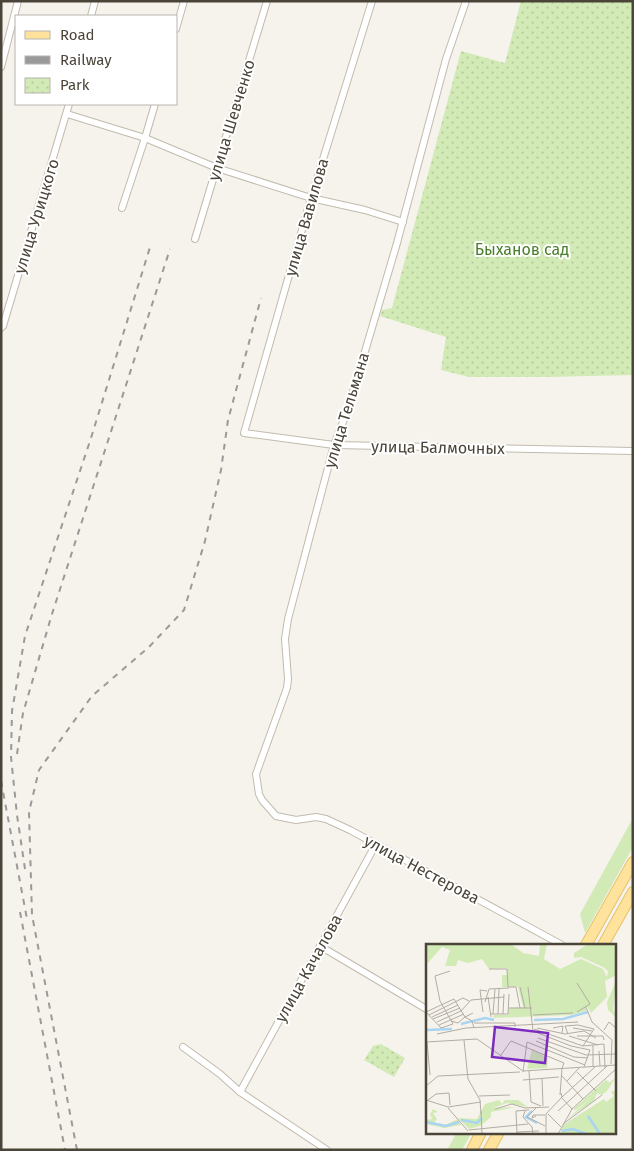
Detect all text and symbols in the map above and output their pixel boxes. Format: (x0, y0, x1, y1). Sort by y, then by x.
legend (15, 15, 178, 105)
text: Road (60, 26, 95, 44)
text: Railway (60, 51, 112, 69)
street label: улица Шевченко (204, 57, 259, 183)
text: Park (60, 76, 90, 94)
street label: улица Урицкого (10, 156, 63, 276)
street label: улица Вавилова (281, 156, 332, 278)
park label: Быханов сад (475, 240, 569, 259)
street label: улица Тельмана (320, 350, 373, 470)
street label: улица Балмочных (371, 437, 505, 458)
street label: улица Нестерова (361, 831, 483, 908)
street label: улица Качалова (271, 911, 346, 1026)
inset map (426, 944, 616, 1134)

